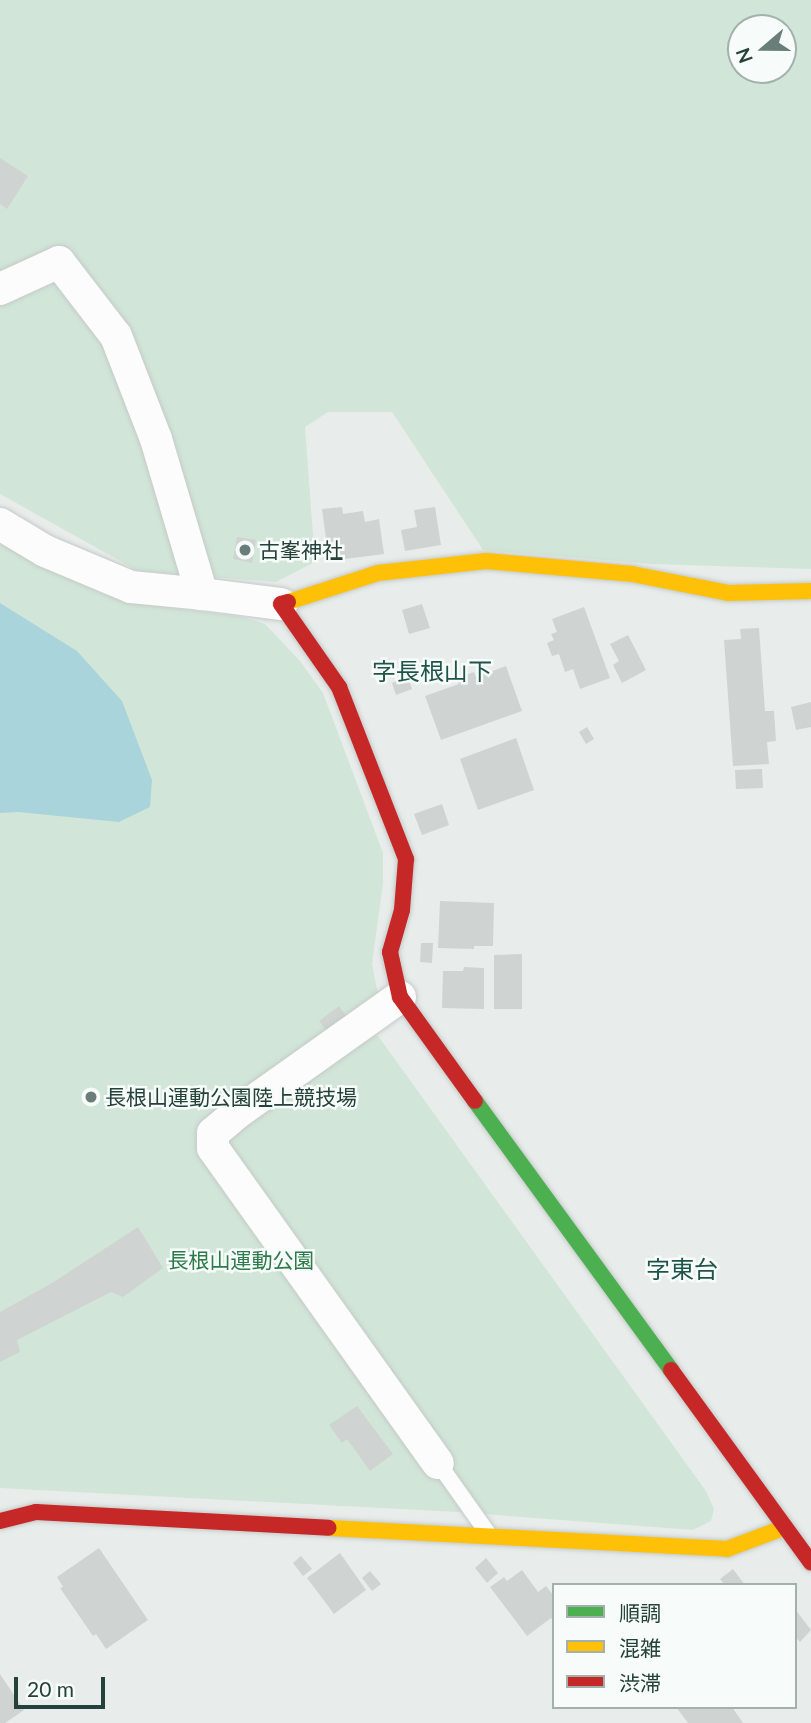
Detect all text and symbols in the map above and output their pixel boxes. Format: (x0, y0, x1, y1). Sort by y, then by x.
north arrow (727, 14, 797, 84)
text: N (730, 45, 757, 66)
place label: 古峯神社 (259, 537, 343, 563)
marker: 古峯神社 (237, 542, 253, 558)
district label: 字長根山下 (372, 657, 492, 685)
place label: 長根山運動公園陸上競技場 (105, 1084, 357, 1110)
marker: 長根山運動公園陸上競技場 (83, 1089, 99, 1105)
park label: 長根山運動公園 (168, 1247, 314, 1273)
district label: 字東台 (646, 1255, 718, 1283)
legend (552, 1583, 797, 1709)
text: 順調 (619, 1600, 661, 1625)
text: 混雑 (619, 1635, 661, 1660)
scale bar (18, 1664, 108, 1708)
text: 渋滞 (619, 1670, 661, 1695)
text: 20 m (27, 1676, 74, 1701)

